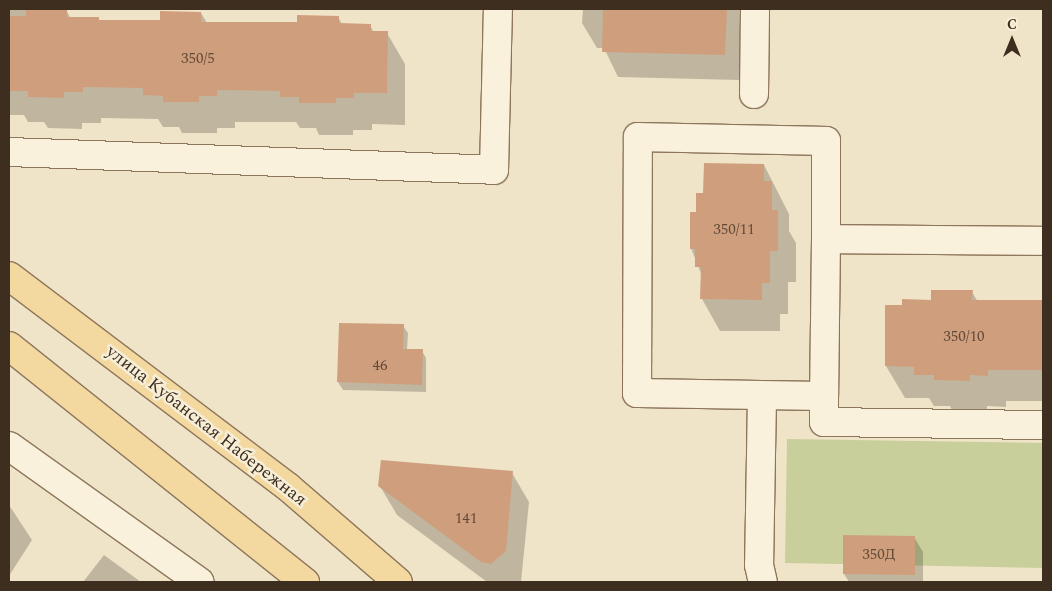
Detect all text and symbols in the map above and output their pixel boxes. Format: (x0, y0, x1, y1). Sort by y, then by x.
text: С (1007, 14, 1017, 35)
north arrow (987, 15, 1037, 65)
house number: 350/5 (181, 50, 215, 68)
house number: 350/11 (713, 221, 755, 239)
house number: 350/10 (943, 328, 985, 346)
street label: улица Кубанская Набережная (101, 341, 311, 511)
house number: 46 (373, 357, 387, 375)
house number: 141 (455, 510, 477, 528)
house number: 350Д (862, 546, 896, 564)

